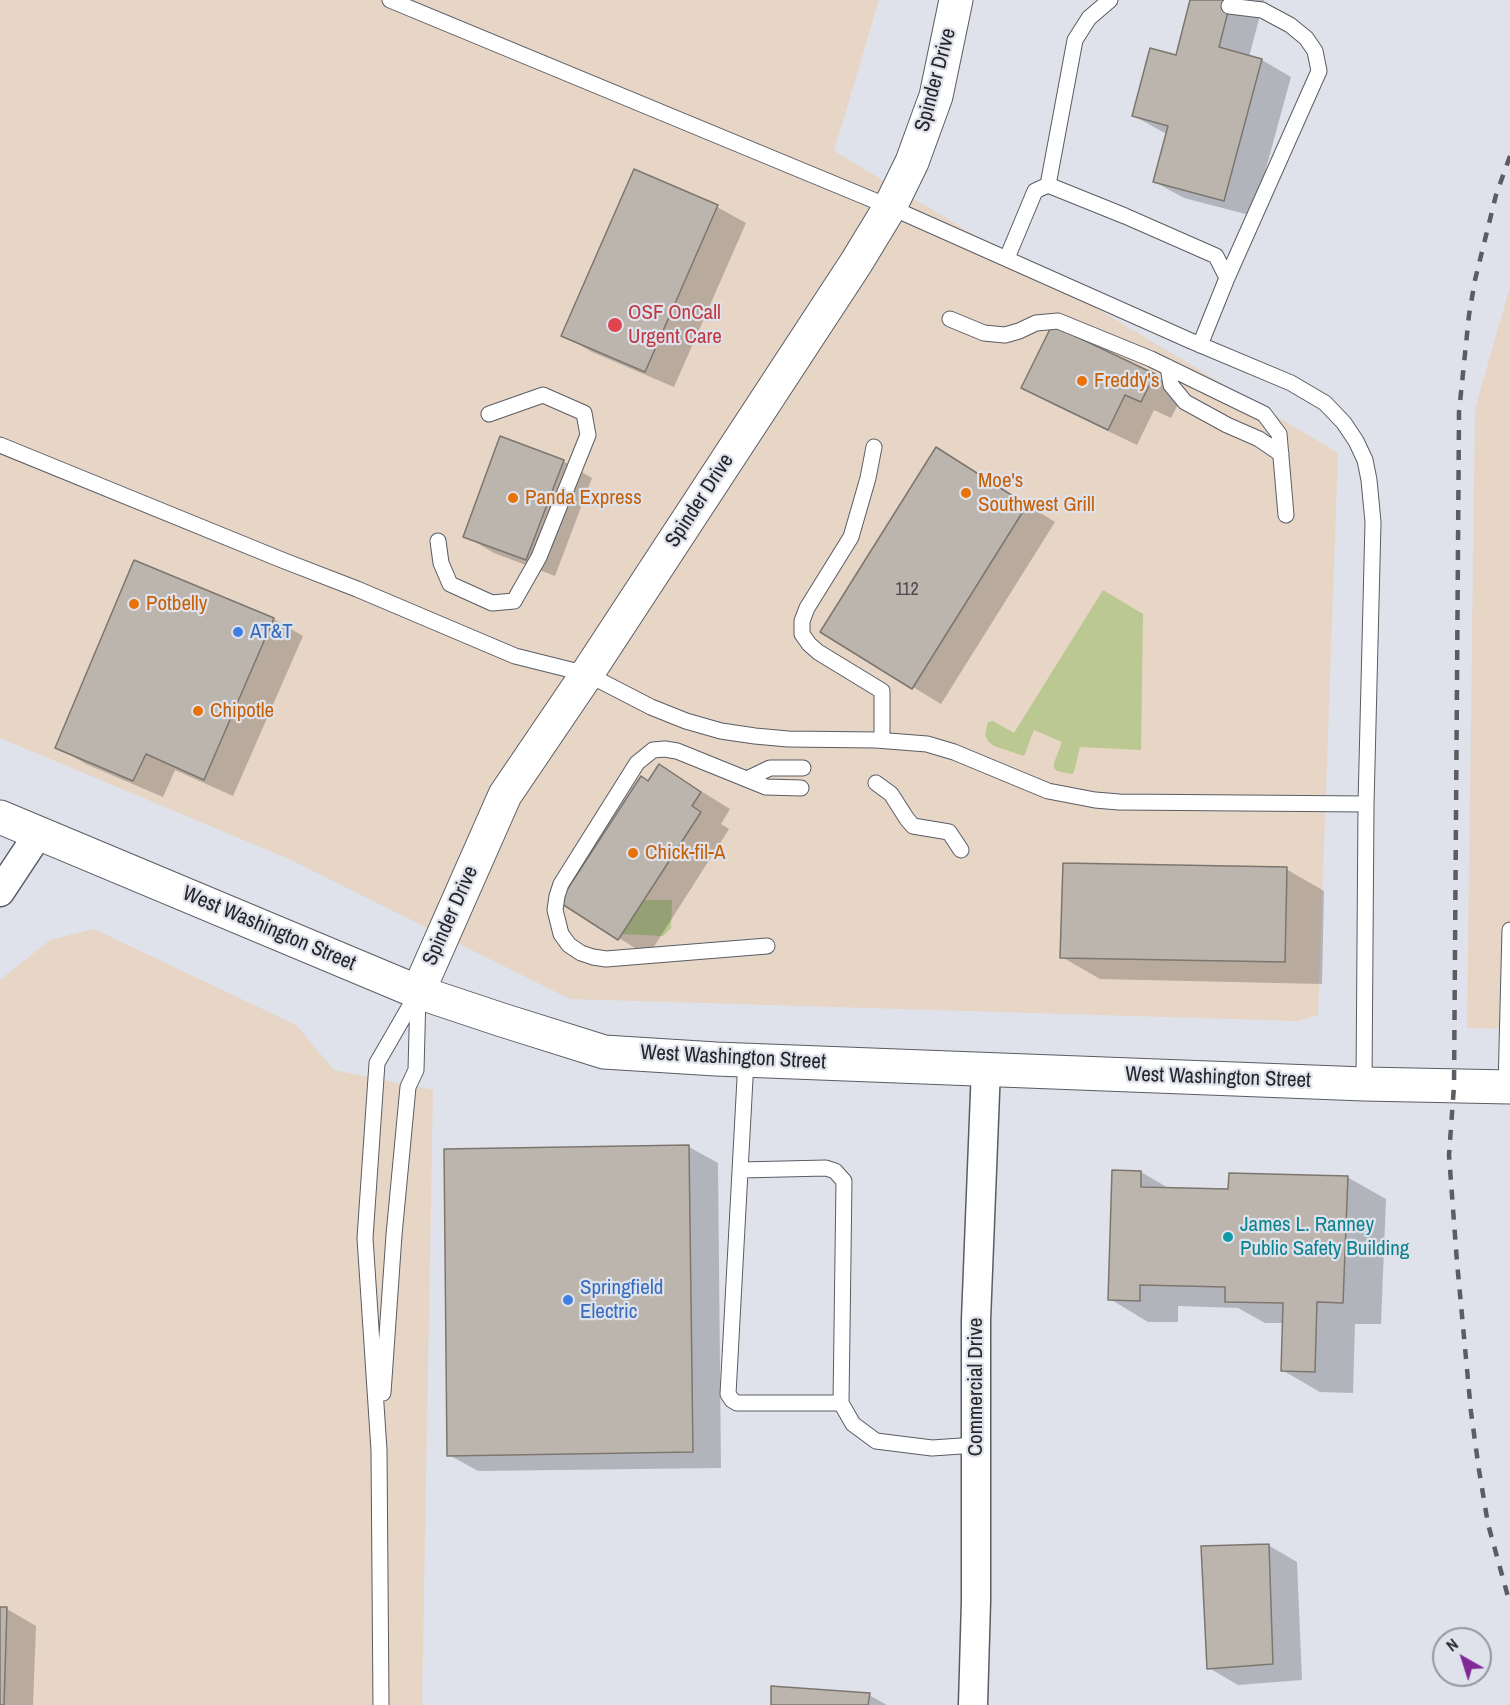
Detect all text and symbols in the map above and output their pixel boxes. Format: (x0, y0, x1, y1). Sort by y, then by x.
street label: Spinder Drive (910, 25, 962, 135)
place label: OSF OnCall Urgent Care (628, 300, 722, 350)
marker: OSF OnCall Urgent Care (606, 316, 624, 334)
place label: Freddy's (1094, 368, 1159, 394)
marker: Freddy's (1075, 374, 1089, 388)
street label: Spinder Drive (661, 450, 739, 552)
place label: Moe's Southwest Grill (978, 468, 1095, 518)
place label: Panda Express (525, 485, 642, 511)
marker: Moe's Southwest Grill (959, 486, 973, 500)
marker: Panda Express (506, 491, 520, 505)
house number: 112 (895, 579, 919, 601)
place label: Potbelly (146, 591, 207, 617)
marker: Potbelly (127, 597, 141, 611)
place label: AT&T (250, 619, 293, 645)
marker: AT&T (231, 625, 245, 639)
place label: Chipotle (210, 698, 274, 724)
marker: Chipotle (191, 704, 205, 718)
place label: Chick-fil-A (645, 840, 725, 866)
marker: Chick-fil-A (626, 846, 640, 860)
street label: Spinder Drive (418, 862, 484, 970)
street label: West Washington Street (179, 881, 359, 977)
street label: West Washington Street (640, 1041, 826, 1075)
street label: West Washington Street (1125, 1062, 1311, 1094)
place label: James L. Ranney Public Safety Building (1240, 1212, 1409, 1262)
marker: James L. Ranney Public Safety Building (1221, 1230, 1235, 1244)
place label: Springfield Electric (580, 1275, 663, 1325)
marker: Springfield Electric (561, 1293, 575, 1307)
street label: Commercial Drive (963, 1318, 989, 1456)
north arrow (1432, 1627, 1492, 1687)
text: N (1441, 1633, 1463, 1656)

